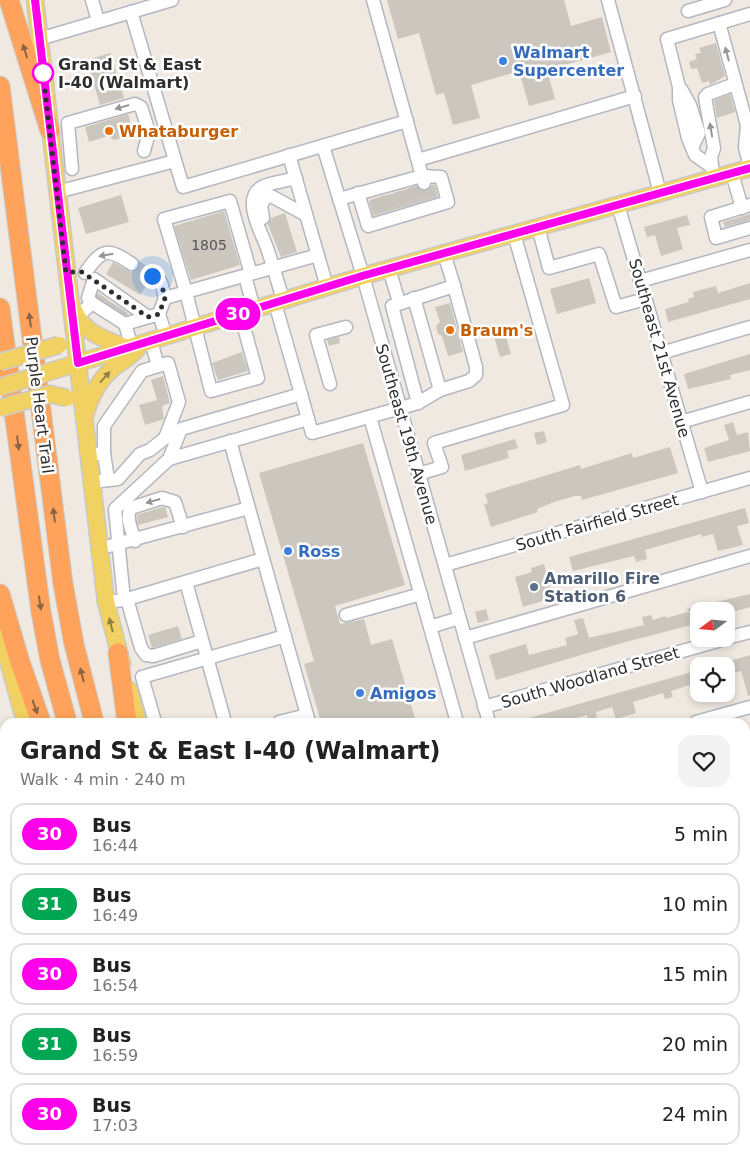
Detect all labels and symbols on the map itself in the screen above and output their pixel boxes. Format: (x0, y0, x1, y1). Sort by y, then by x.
one-way arrow (21, 43, 28, 58)
place label: Walmart Supercenter (513, 43, 624, 80)
one-way arrow (723, 46, 731, 61)
place label: Grand St & East I-40 (Walmart) (58, 55, 202, 92)
marker: Walmart Supercenter (497, 55, 509, 67)
marker: Grand St & East I-40 (Walmart) (32, 62, 54, 84)
one-way arrow (115, 104, 130, 112)
place label: Whataburger (119, 122, 238, 141)
one-way arrow (707, 122, 715, 138)
marker: Whataburger (103, 125, 115, 137)
house number: 1805 (191, 237, 227, 253)
one-way arrow (97, 251, 113, 259)
street label: Southeast 21st Avenue (625, 256, 694, 440)
your location (140, 264, 165, 289)
line badge: 30 (216, 298, 260, 330)
one-way arrow (25, 311, 33, 327)
place label: Braum's (460, 321, 533, 340)
marker: Braum's (444, 324, 456, 336)
street label: Purple Heart Trail (22, 335, 57, 475)
street label: Southeast 19th Avenue (372, 342, 441, 527)
one-way arrow (100, 370, 111, 383)
one-way arrow (14, 436, 22, 452)
street label: South Fairfield Street (514, 490, 681, 555)
one-way arrow (146, 497, 161, 505)
one-way arrow (50, 507, 58, 523)
place label: Ross (298, 542, 340, 561)
marker: Ross (282, 545, 294, 557)
place label: Amarillo Fire Station 6 (544, 569, 660, 606)
marker: Amarillo Fire Station 6 (528, 581, 540, 593)
one-way arrow (36, 595, 44, 611)
north arrow (690, 602, 735, 648)
one-way arrow (107, 617, 115, 632)
street label: South Woodland Street (499, 643, 681, 712)
one-way arrow (78, 668, 86, 683)
place label: Amigos (370, 684, 437, 703)
marker: Amigos (354, 687, 366, 699)
one-way arrow (32, 700, 39, 715)

